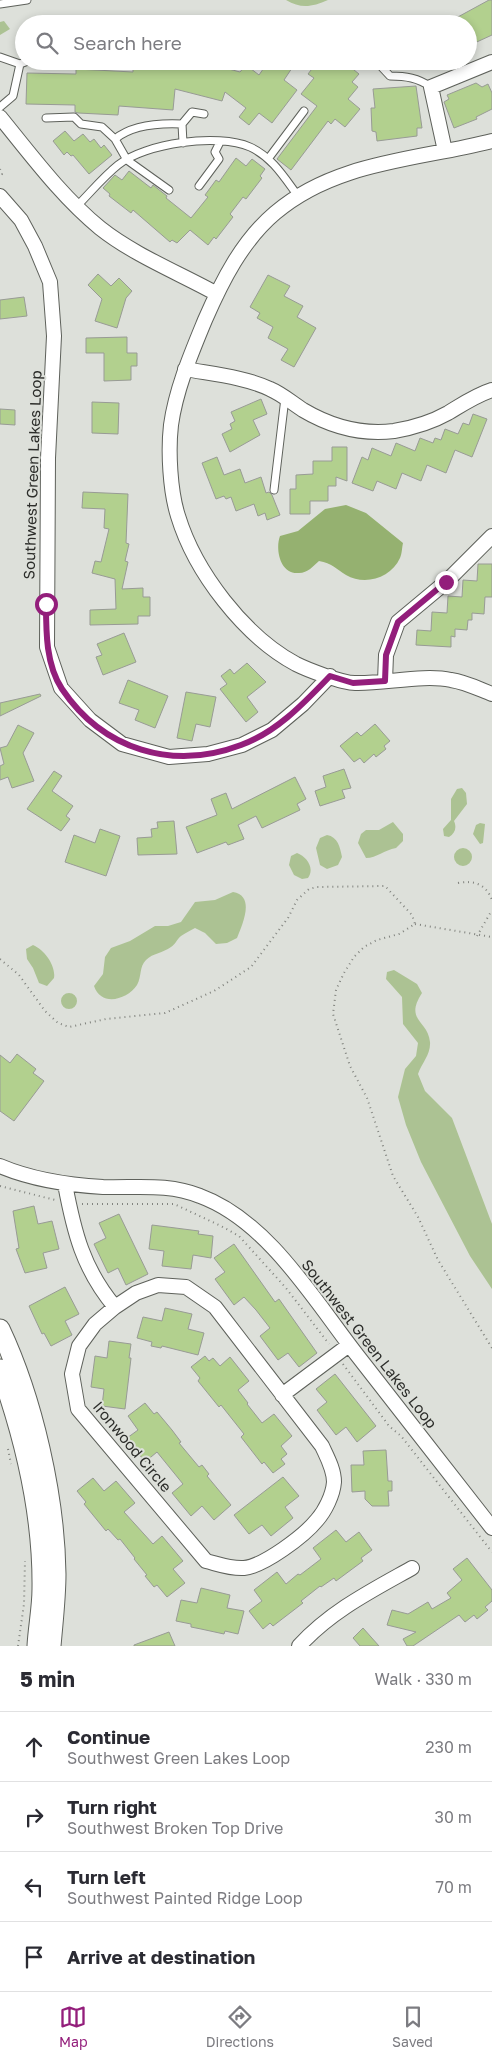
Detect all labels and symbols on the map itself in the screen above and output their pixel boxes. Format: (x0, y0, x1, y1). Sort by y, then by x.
street label: Southwest Green Lakes Loop (19, 370, 45, 580)
route end (435, 571, 458, 594)
route start (35, 593, 58, 616)
street label: Southwest Green Lakes Loop (298, 1255, 441, 1431)
street label: Ironwood Circle (90, 1397, 176, 1496)

